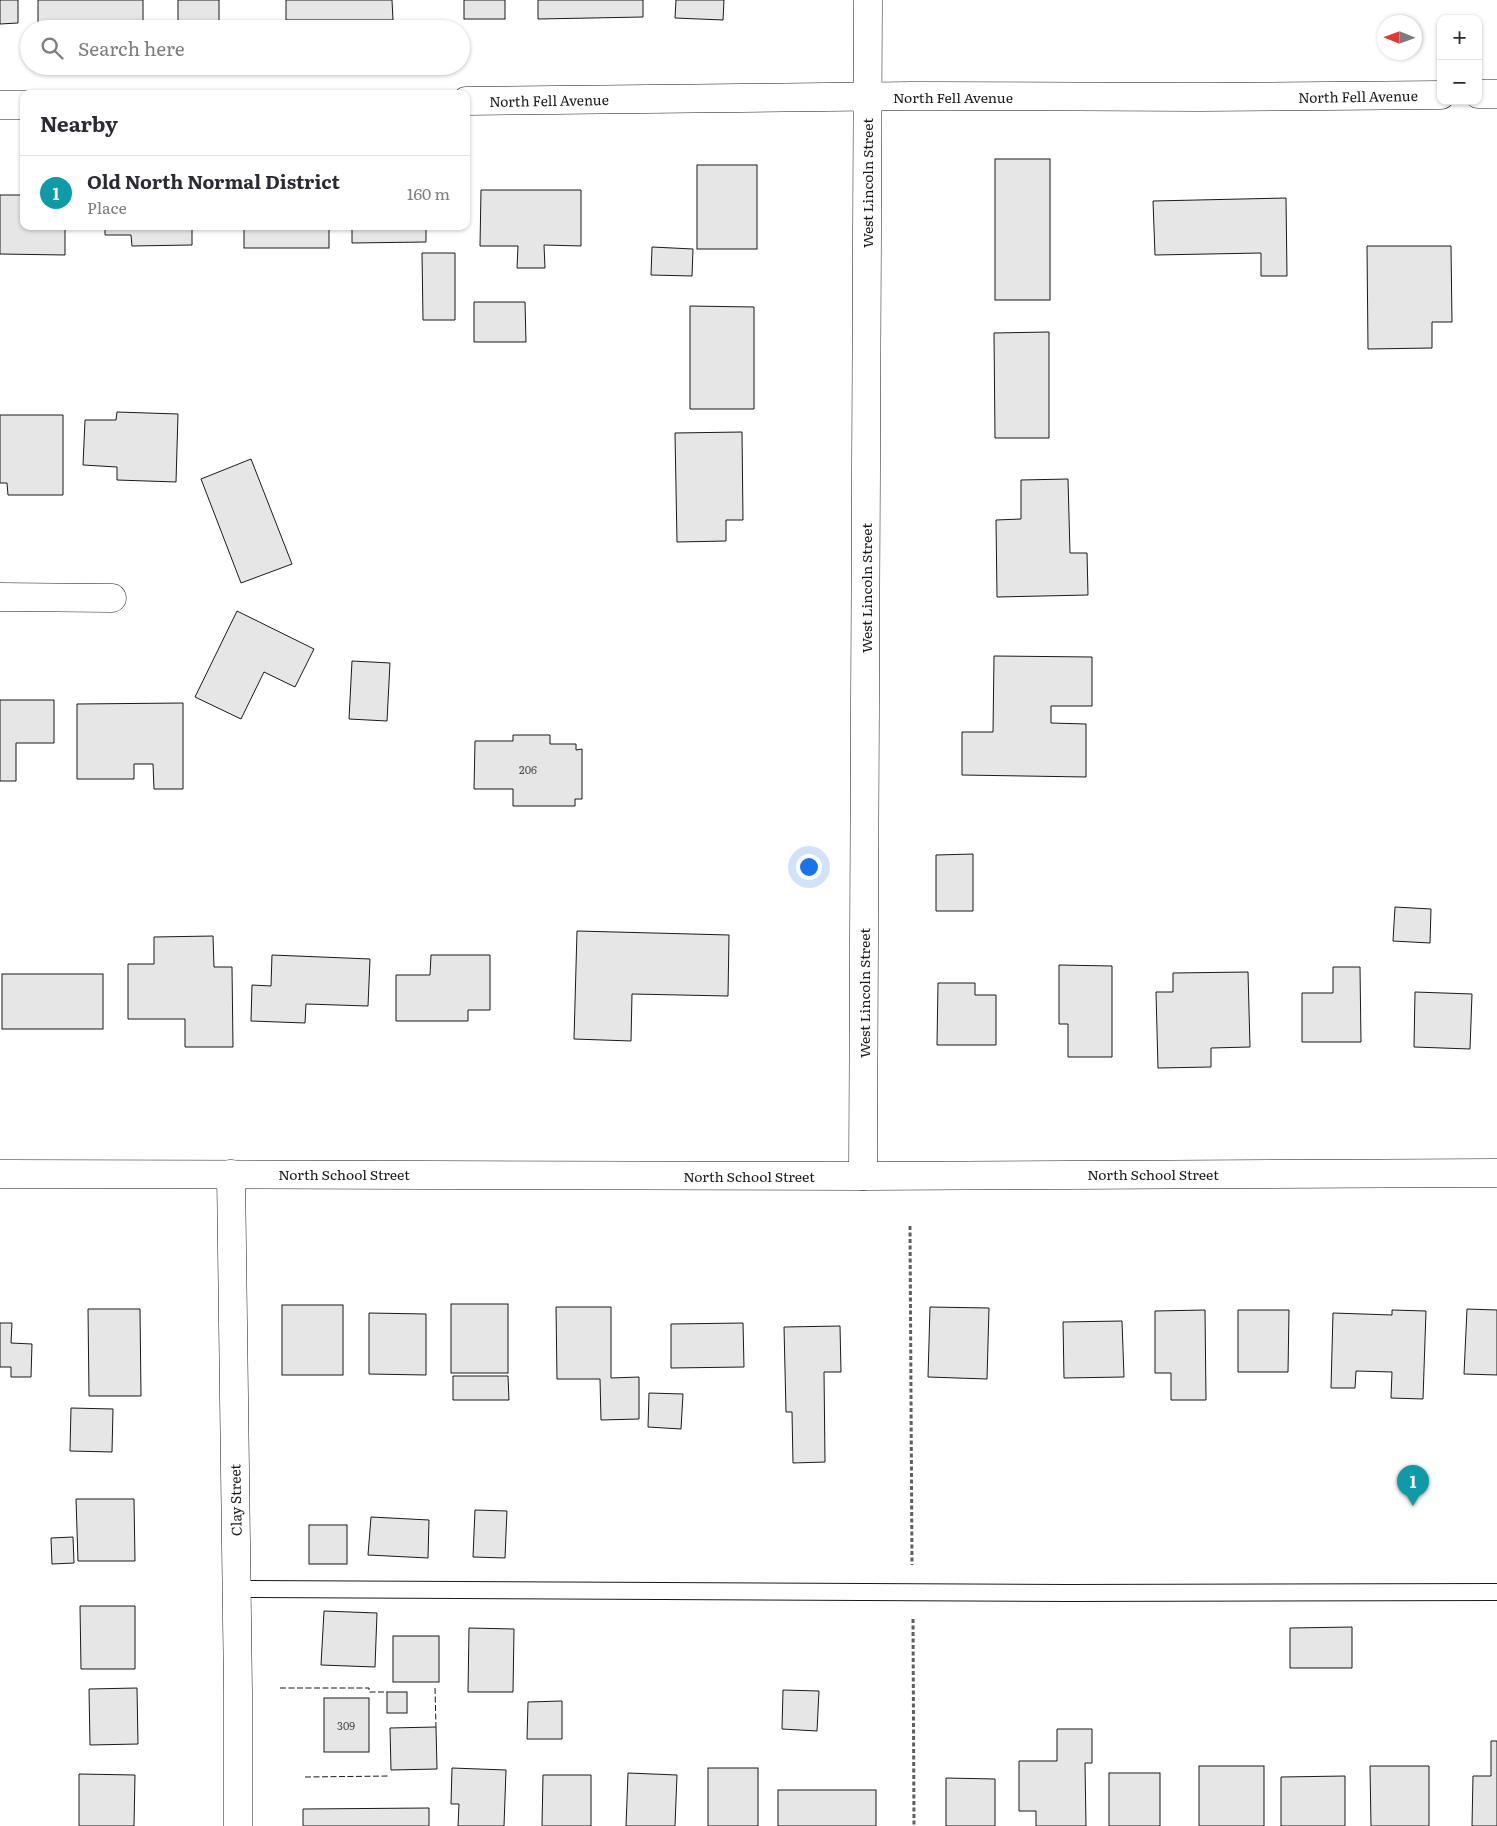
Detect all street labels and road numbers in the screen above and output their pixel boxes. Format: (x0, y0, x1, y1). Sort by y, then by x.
street label: North Fell Avenue (1298, 85, 1418, 107)
street label: North Fell Avenue (893, 87, 1013, 107)
street label: North Fell Avenue (489, 89, 609, 111)
street label: West Lincoln Street (857, 118, 877, 248)
street label: West Lincoln Street (856, 523, 876, 653)
street label: West Lincoln Street (854, 928, 874, 1058)
street label: North School Street (278, 1164, 410, 1184)
street label: North School Street (1087, 1164, 1219, 1184)
street label: North School Street (683, 1166, 815, 1186)
street label: Clay Street (224, 1463, 246, 1536)

